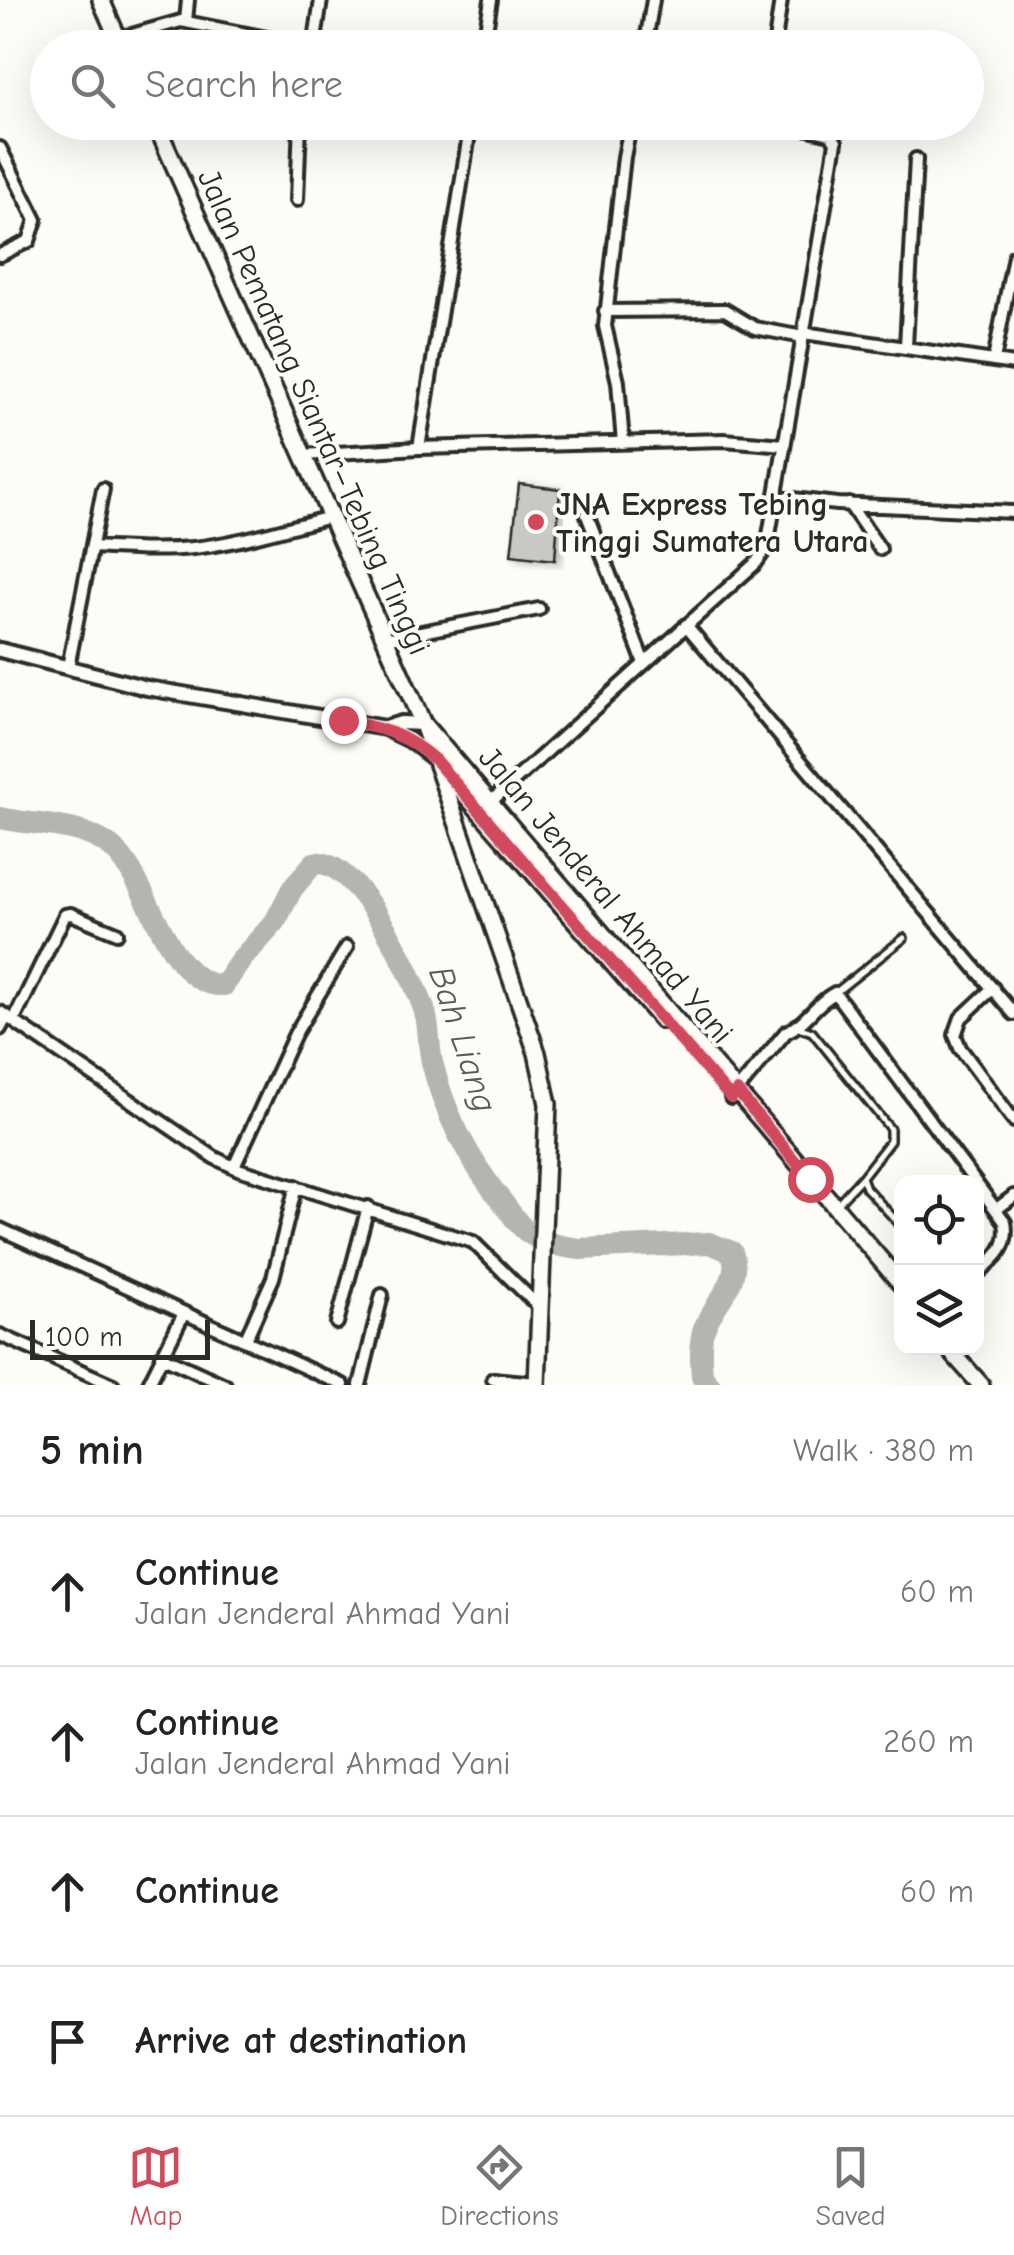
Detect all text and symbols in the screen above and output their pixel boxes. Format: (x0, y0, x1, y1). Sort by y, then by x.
search box (30, 30, 984, 140)
icon: search (65, 58, 120, 113)
text: Search here (145, 63, 343, 107)
street label: Jalan Pematang Siantar–Tebing Tinggi (190, 164, 438, 660)
place label: JNA Express Tebing Tinggi Sumatera Utara (556, 486, 869, 560)
marker: JNA Express Tebing Tinggi Sumatera Utara (525, 511, 547, 533)
route end (321, 698, 367, 744)
street label: Jalan Jenderal Ahmad Yani (471, 739, 741, 1051)
water label: Bah Liang (420, 961, 506, 1117)
route start (788, 1157, 834, 1203)
map controls (894, 1175, 984, 1355)
button: locate (894, 1175, 984, 1265)
button: layers (894, 1265, 984, 1355)
scale bar (30, 1315, 210, 1360)
text: 100 m (45, 1321, 123, 1353)
text: 5 min (40, 1426, 144, 1475)
text: Walk · 380 m (793, 1432, 974, 1469)
text: Continue (135, 1551, 279, 1595)
icon: ahead (40, 1564, 95, 1619)
text: 60 m (900, 1573, 974, 1610)
text: Jalan Jenderal Ahmad Yani (135, 1595, 511, 1632)
text: Continue (135, 1701, 279, 1745)
icon: ahead (40, 1714, 95, 1769)
text: 260 m (883, 1723, 974, 1760)
text: Jalan Jenderal Ahmad Yani (135, 1745, 511, 1782)
icon: ahead (40, 1864, 95, 1919)
text: Continue (135, 1869, 279, 1913)
text: 60 m (900, 1873, 974, 1910)
icon: arrive (40, 2014, 95, 2069)
text: Arrive at destination (135, 2019, 467, 2063)
tab: Map (128, 2140, 183, 2232)
tab: Directions (440, 2140, 559, 2232)
tab: Saved (816, 2140, 886, 2232)

